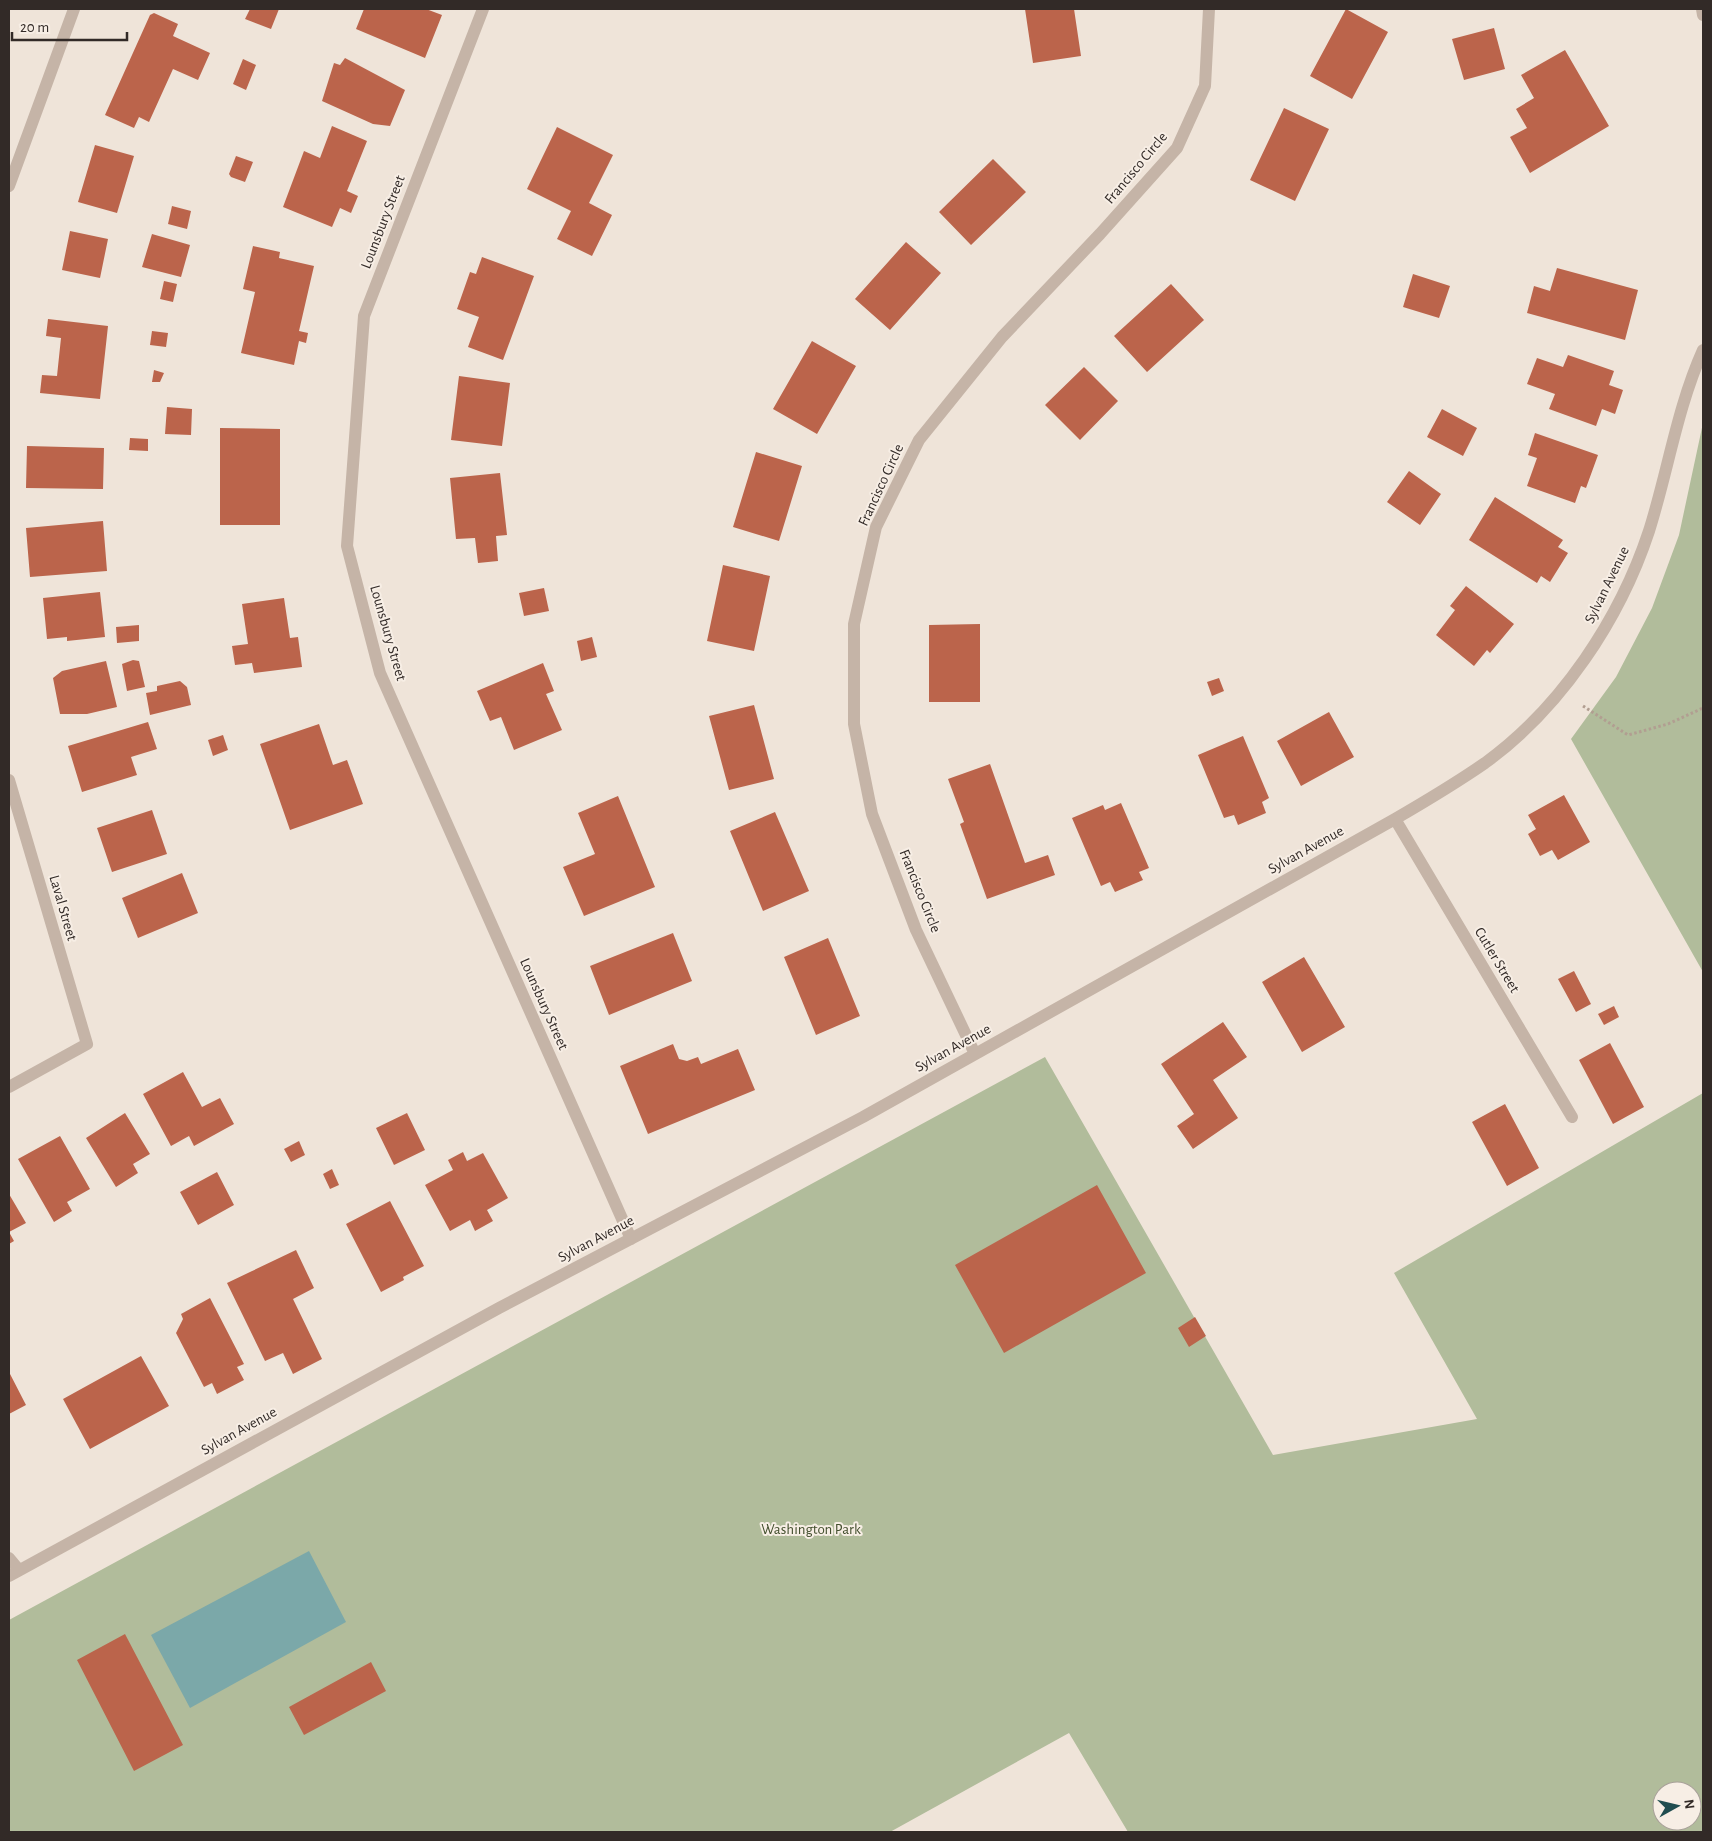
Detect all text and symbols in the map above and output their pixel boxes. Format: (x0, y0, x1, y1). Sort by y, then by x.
scale bar (12, 10, 128, 42)
text: 20 m (20, 20, 49, 35)
street label: Francisco Circle (1102, 129, 1170, 207)
street label: Lounsbury Street (358, 173, 408, 271)
street label: Francisco Circle (856, 442, 907, 528)
street label: Sylvan Avenue (1582, 544, 1632, 626)
street label: Lounsbury Street (367, 584, 409, 683)
street label: Sylvan Avenue (1266, 823, 1346, 877)
street label: Francisco Circle (896, 847, 944, 935)
street label: Laval Street (46, 873, 80, 943)
street label: Cutler Street (1472, 925, 1522, 995)
street label: Lounsbury Street (517, 956, 571, 1052)
street label: Sylvan Avenue (913, 1021, 993, 1075)
street label: Sylvan Avenue (556, 1213, 637, 1265)
street label: Sylvan Avenue (199, 1404, 279, 1458)
park label: Washington Park (761, 1522, 861, 1537)
north arrow (1652, 1781, 1702, 1831)
text: N (1681, 1799, 1696, 1810)

